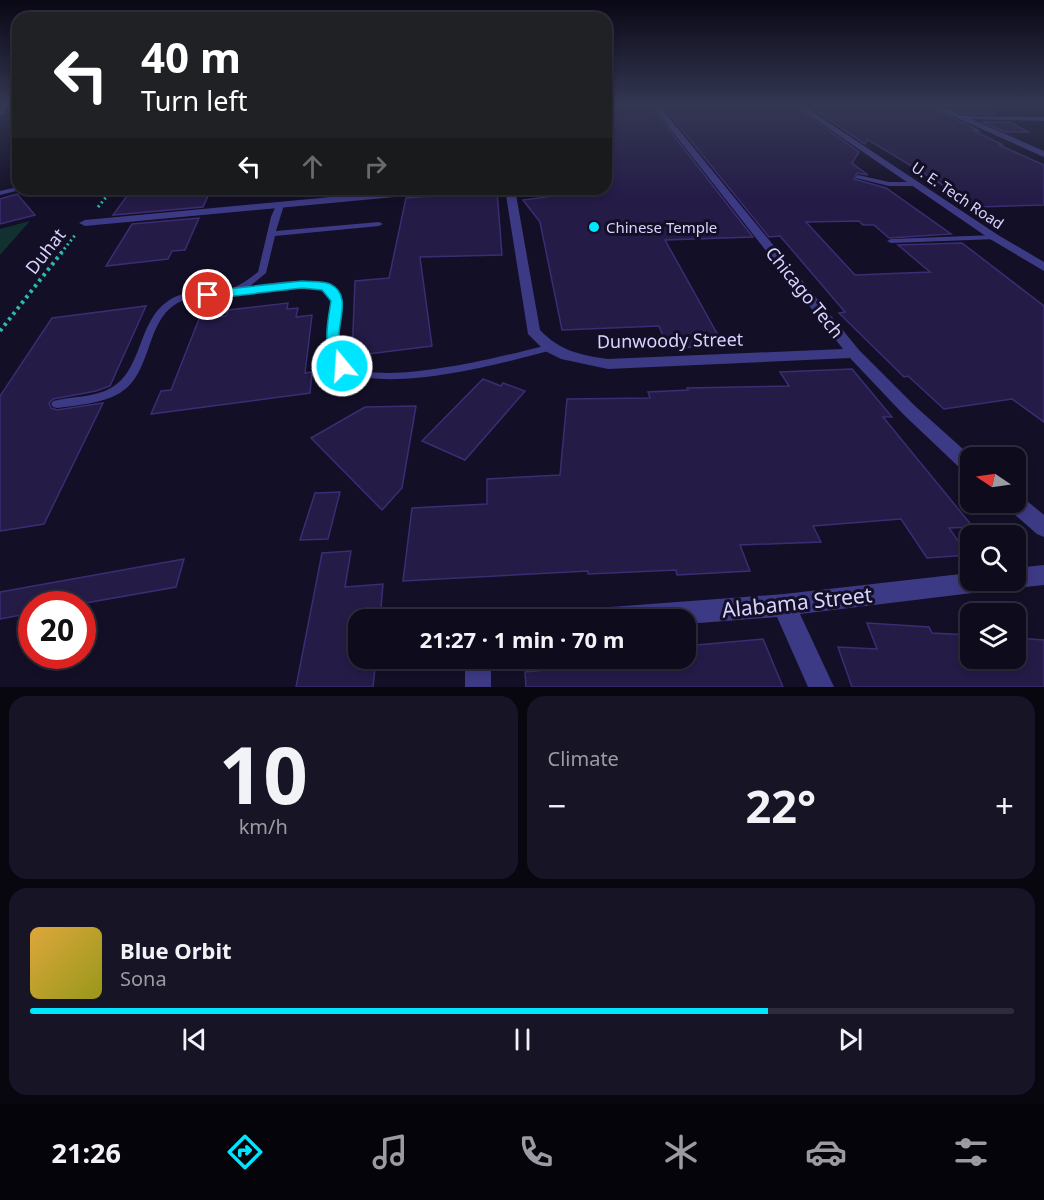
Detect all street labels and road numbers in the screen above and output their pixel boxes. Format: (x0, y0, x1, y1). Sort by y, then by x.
street label: U. E. Tech Road (908, 157, 1008, 233)
street label: Duhat (20, 223, 71, 279)
street label: Chicago Tech (761, 241, 849, 343)
street label: Dunwoody Street (597, 327, 744, 353)
street label: Alabama Street (721, 580, 874, 624)

